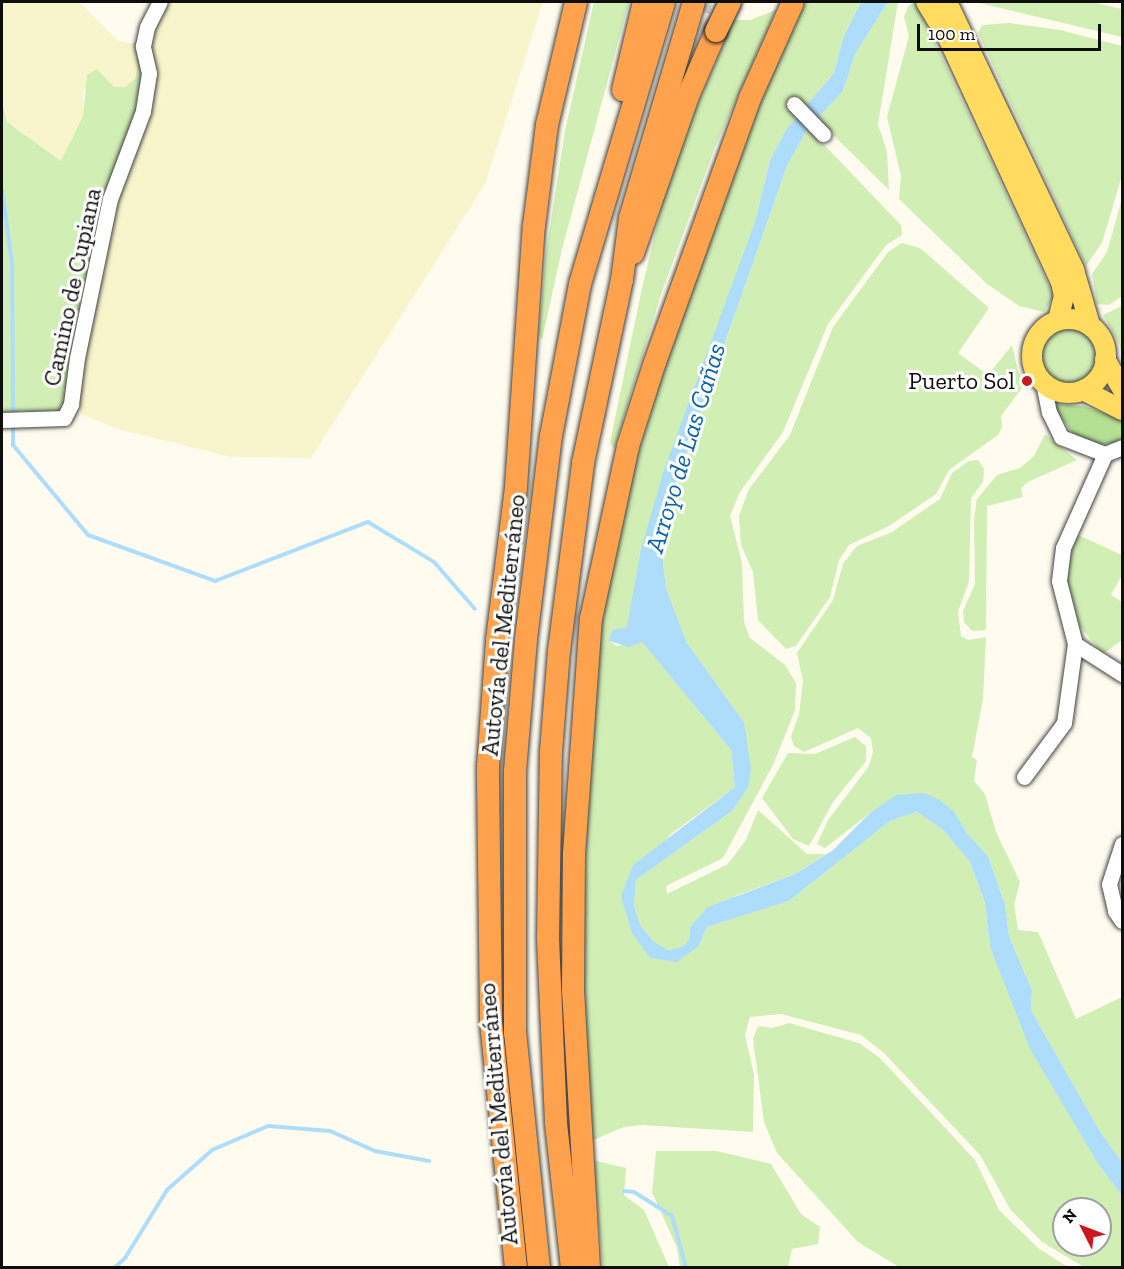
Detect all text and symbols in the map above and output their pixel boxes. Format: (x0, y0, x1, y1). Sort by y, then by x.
scale bar (920, 12, 1104, 50)
text: 100 m (928, 23, 975, 45)
street label: Camino de Cupiana (37, 185, 107, 389)
water label: Arroyo de Las Cañas (639, 340, 733, 556)
place label: Puerto Sol (908, 367, 1015, 395)
marker: Puerto Sol (1020, 374, 1034, 388)
street label: Autovía del Mediterráneo (475, 493, 531, 757)
street label: Autovía del Mediterráneo (472, 982, 524, 1246)
north arrow (1052, 1197, 1112, 1257)
text: N (1059, 1205, 1081, 1227)

